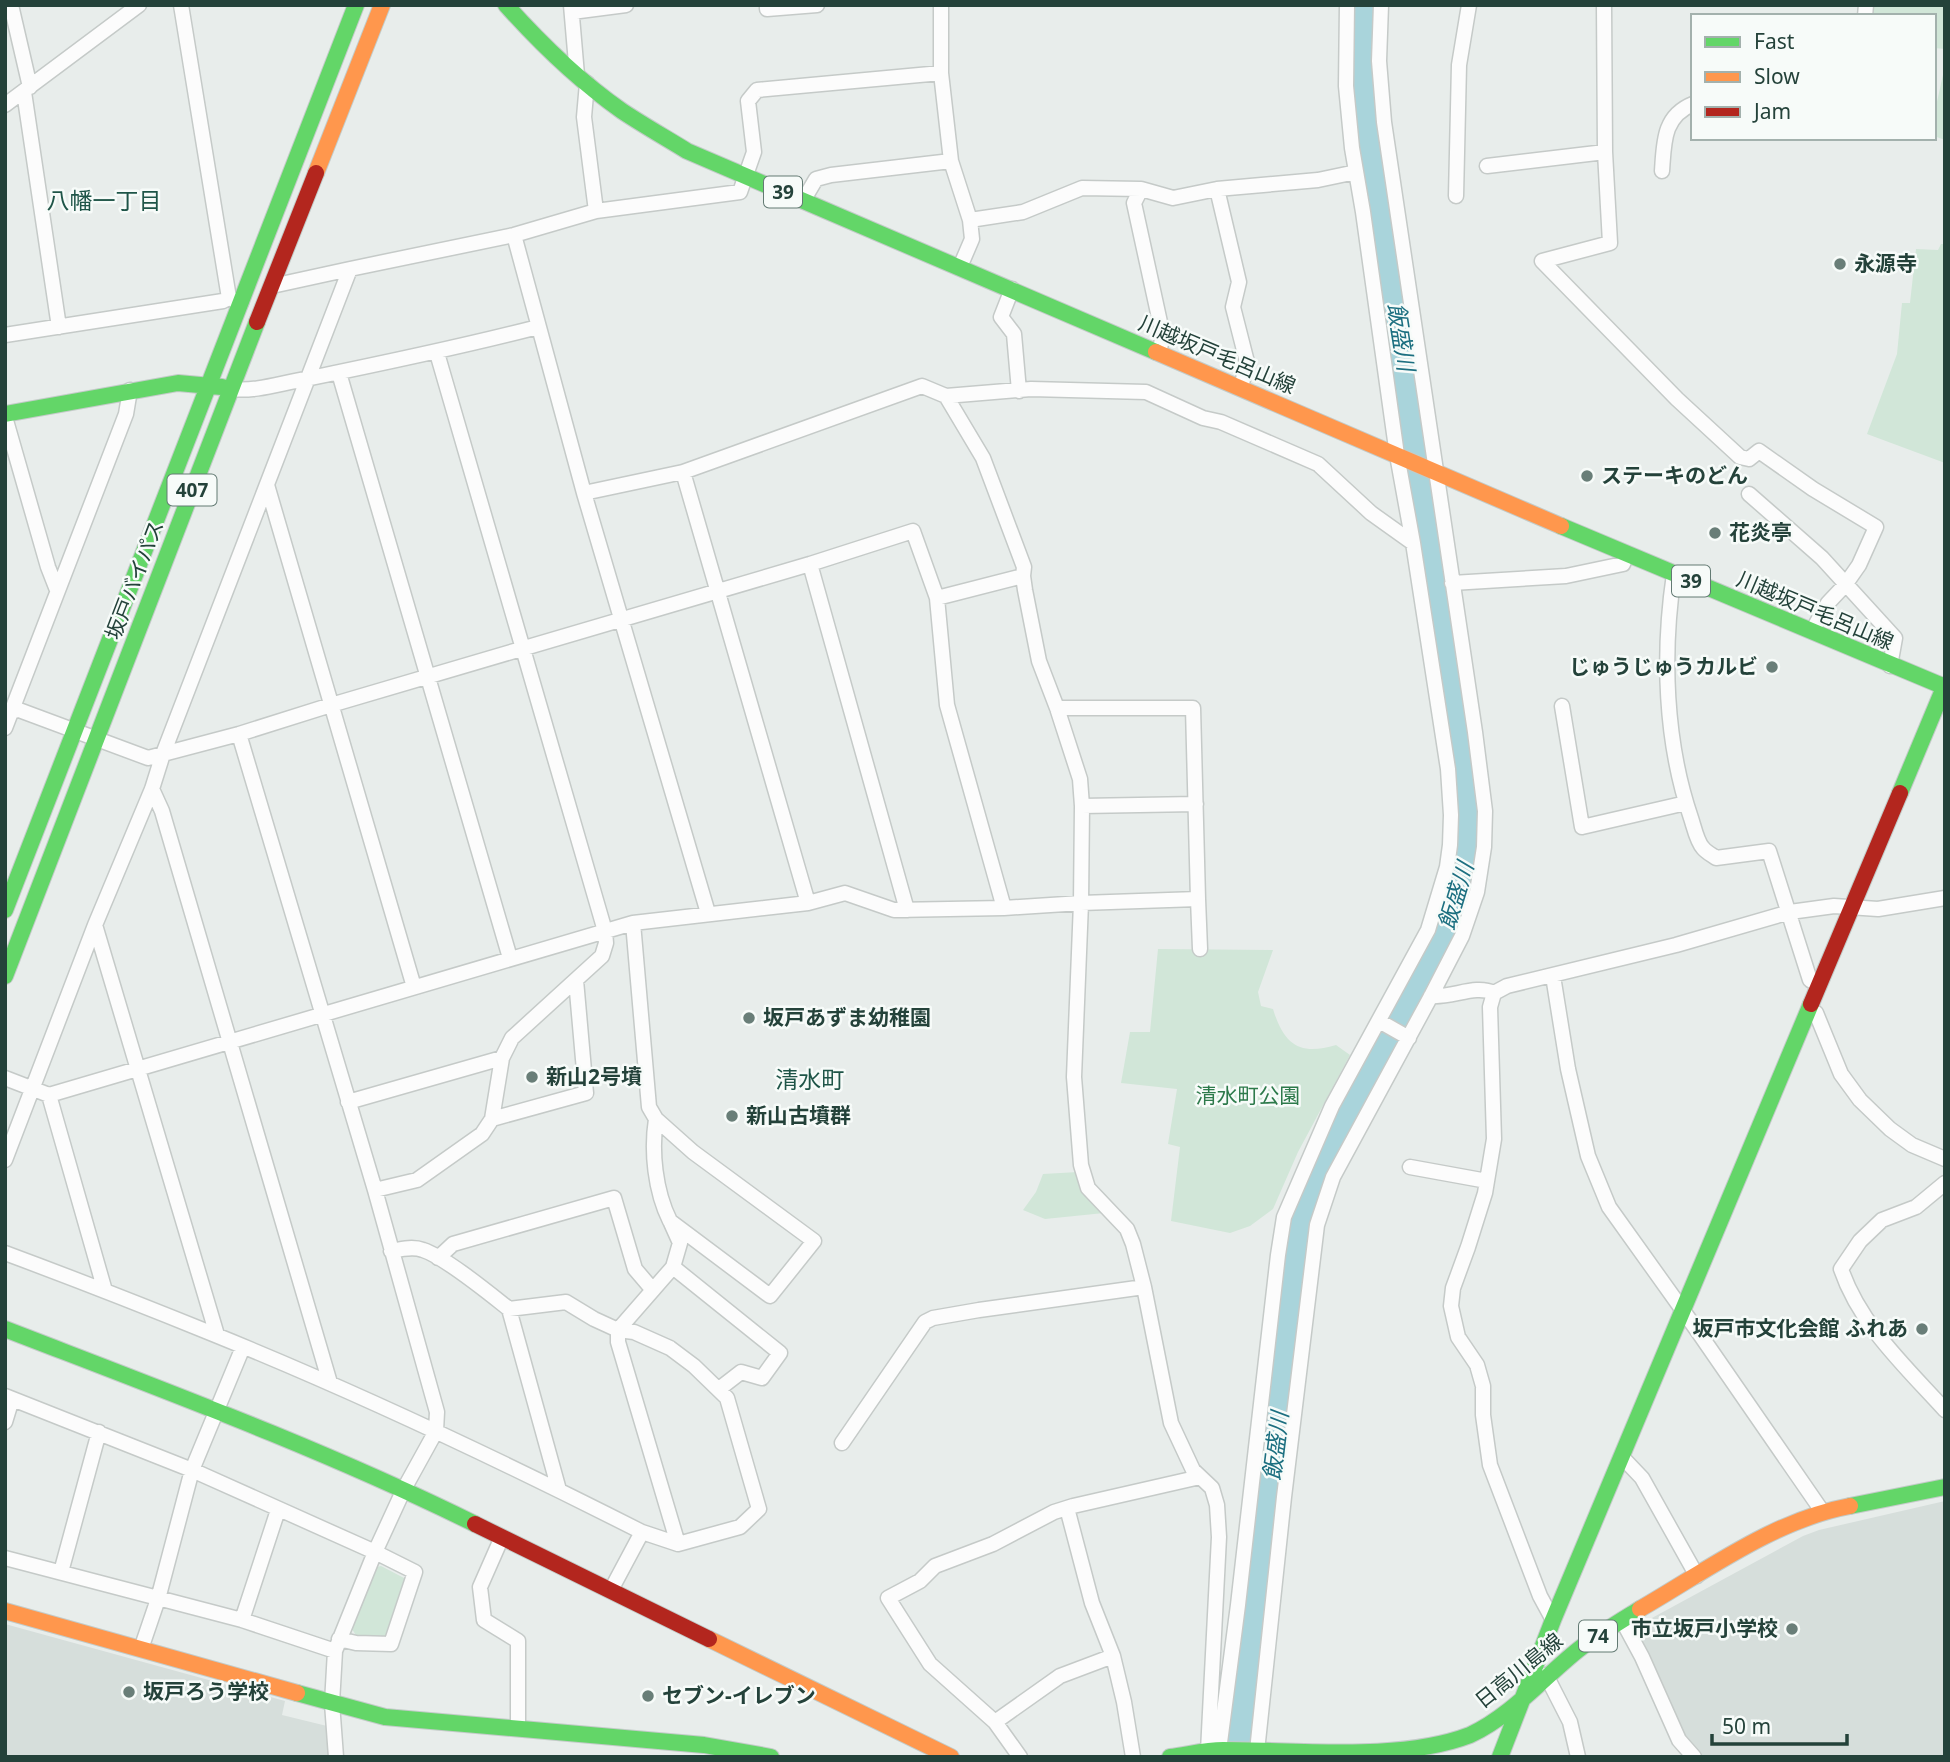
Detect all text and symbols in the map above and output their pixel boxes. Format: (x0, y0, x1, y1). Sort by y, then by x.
legend (1691, 14, 1936, 140)
text: Fast (1754, 27, 1795, 55)
text: Slow (1754, 62, 1800, 90)
text: Jam (1752, 97, 1791, 125)
road number: 39 (764, 176, 802, 208)
district label: 八幡一丁目 (47, 184, 162, 216)
place label: 永源寺 (1854, 249, 1917, 277)
marker: 永源寺 (1832, 256, 1848, 272)
water label: 飯盛川 (1381, 300, 1424, 376)
street label: 川越坂戸毛呂山線 (1135, 308, 1300, 400)
place label: ステーキのどん (1601, 461, 1748, 489)
marker: ステーキのどん (1579, 468, 1595, 484)
road number: 407 (168, 475, 216, 505)
street label: 坂戸バイパス (98, 516, 170, 643)
place label: 花炎亭 (1729, 518, 1792, 546)
marker: 花炎亭 (1707, 525, 1723, 541)
street label: 川越坂戸毛呂山線 (1733, 564, 1898, 656)
road number: 39 (1672, 566, 1710, 596)
place label: じゅうじゅうカルビ (1569, 652, 1758, 680)
marker: じゅうじゅうカルビ (1764, 659, 1780, 675)
water label: 飯盛川 (1430, 855, 1481, 933)
place label: 坂戸あずま幼稚園 (763, 1003, 931, 1031)
marker: 坂戸あずま幼稚園 (741, 1010, 757, 1026)
place label: 新山2号墳 (546, 1062, 642, 1090)
district label: 清水町 (776, 1063, 845, 1095)
marker: 新山2号墳 (524, 1069, 540, 1085)
park label: 清水町公園 (1196, 1081, 1301, 1109)
place label: 新山古墳群 (746, 1101, 851, 1129)
marker: 新山古墳群 (724, 1108, 740, 1124)
place label: 坂戸市文化会館 ふれあ (1693, 1314, 1908, 1342)
marker: 坂戸市文化会館 ふれあ (1914, 1321, 1930, 1337)
water label: 飯盛川 (1255, 1407, 1295, 1482)
place label: 市立坂戸小学校 (1631, 1614, 1778, 1642)
road number: 74 (1579, 1620, 1617, 1652)
marker: 市立坂戸小学校 (1784, 1621, 1800, 1637)
street label: 日高川島線 (1469, 1626, 1568, 1714)
place label: 坂戸ろう学校 (143, 1677, 269, 1705)
place label: セブン-イレブン (662, 1681, 816, 1709)
marker: 坂戸ろう学校 (121, 1684, 137, 1700)
marker: セブン-イレブン (640, 1688, 656, 1704)
scale bar (1712, 1702, 1847, 1746)
text: 50 m (1722, 1712, 1771, 1740)

